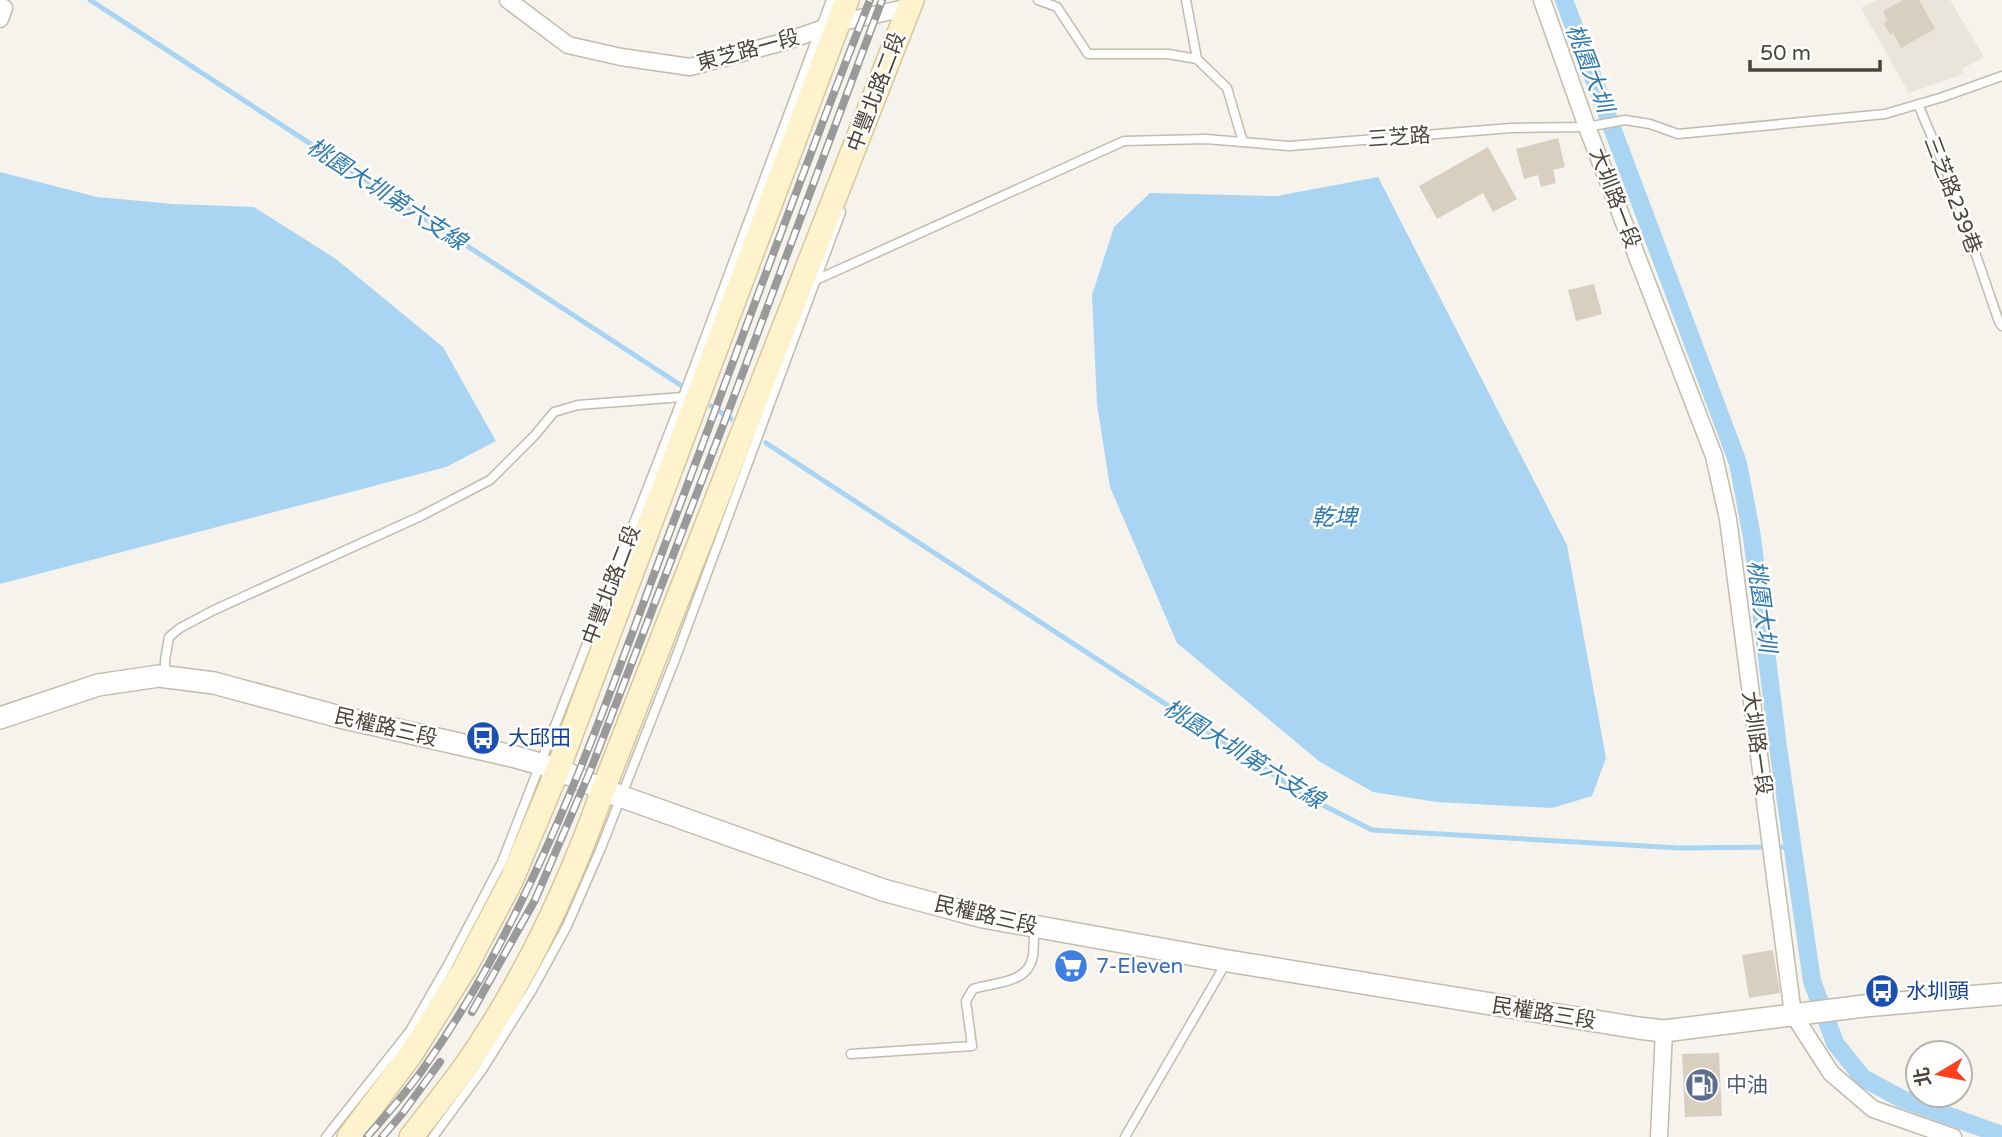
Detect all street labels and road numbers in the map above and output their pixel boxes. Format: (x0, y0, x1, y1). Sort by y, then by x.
street label: 東芝路一段 (694, 25, 802, 76)
street label: 中豐北路二段 (842, 29, 911, 155)
street label: 三芝路 (1367, 123, 1431, 152)
street label: 三芝路239巷 (1919, 133, 1986, 257)
street label: 大圳路一段 (1584, 145, 1645, 252)
street label: 中豐北路二段 (577, 522, 646, 648)
street label: 大圳路一段 (1737, 689, 1776, 797)
street label: 民權路三段 (332, 703, 440, 751)
street label: 民權路三段 (932, 891, 1040, 939)
street label: 民權路三段 (1490, 993, 1598, 1034)

